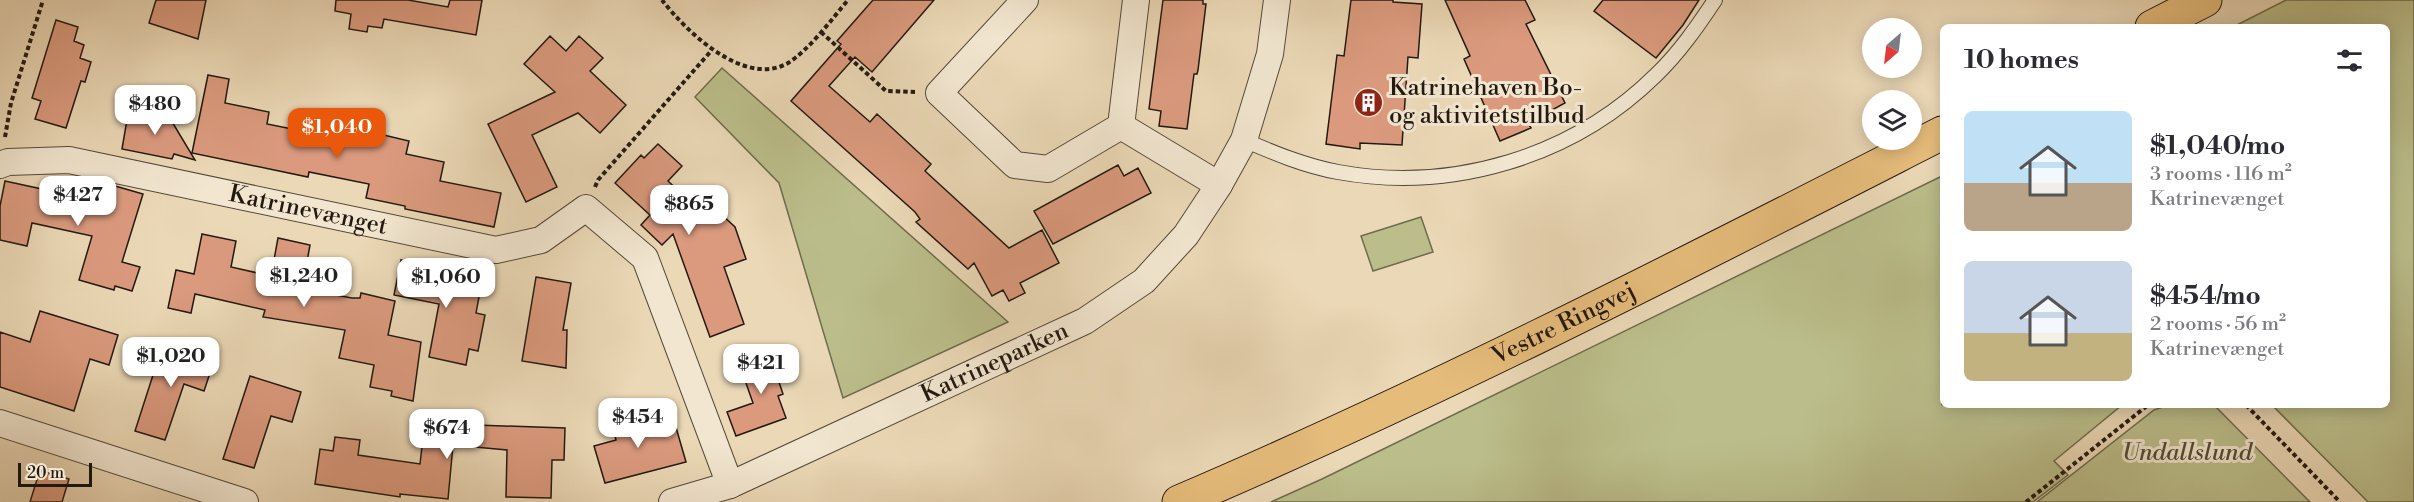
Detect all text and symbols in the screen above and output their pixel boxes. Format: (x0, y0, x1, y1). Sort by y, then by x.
north arrow (1862, 18, 1922, 78)
map controls (1862, 18, 1922, 150)
text: 10 homes (1964, 44, 2079, 76)
icon: filters (2333, 44, 2366, 77)
place label: Katrinehaven Bo- og aktivitetstilbud (1389, 73, 1585, 131)
pin: $480 (119, 85, 191, 136)
building icon: Katrinehaven Bo- og aktivitetstilbud (1352, 86, 1384, 118)
button: layers (1862, 90, 1922, 150)
text: $480 (129, 92, 181, 117)
pin: $1,040 (288, 108, 386, 159)
text: $1,040 (302, 115, 372, 140)
text: $1,040/mo (2150, 130, 2285, 162)
icon: home (2012, 135, 2084, 207)
text: 3 rooms · 116 m² (2150, 162, 2292, 187)
pin: $427 (42, 176, 114, 227)
street label: Katrinevænget (226, 179, 391, 242)
text: $427 (53, 183, 103, 208)
pin: $865 (653, 185, 725, 236)
text: Katrinevænget (2150, 187, 2284, 212)
text: $865 (664, 192, 714, 217)
pin: $1,240 (255, 257, 353, 308)
pin: $1,060 (397, 258, 495, 309)
text: $1,240 (270, 264, 338, 289)
text: $1,060 (411, 265, 481, 290)
street label: Vestre Ringvej (1486, 276, 1641, 372)
text: $454/mo (2150, 280, 2261, 312)
icon: home (2012, 285, 2084, 357)
text: 2 rooms · 56 m² (2150, 312, 2286, 337)
street label: Katrineparken (916, 316, 1073, 410)
pin: $1,020 (122, 337, 220, 388)
text: Katrinevænget (2150, 337, 2284, 362)
text: $1,020 (136, 344, 206, 369)
pin: $421 (725, 344, 797, 395)
text: $421 (737, 351, 785, 376)
pin: $454 (602, 398, 674, 449)
text: $454 (612, 405, 664, 430)
pin: $674 (411, 409, 483, 460)
text: $674 (423, 416, 471, 441)
park label: Undallslund (2122, 438, 2254, 468)
scale bar (18, 460, 92, 488)
text: 20 m (27, 463, 64, 483)

